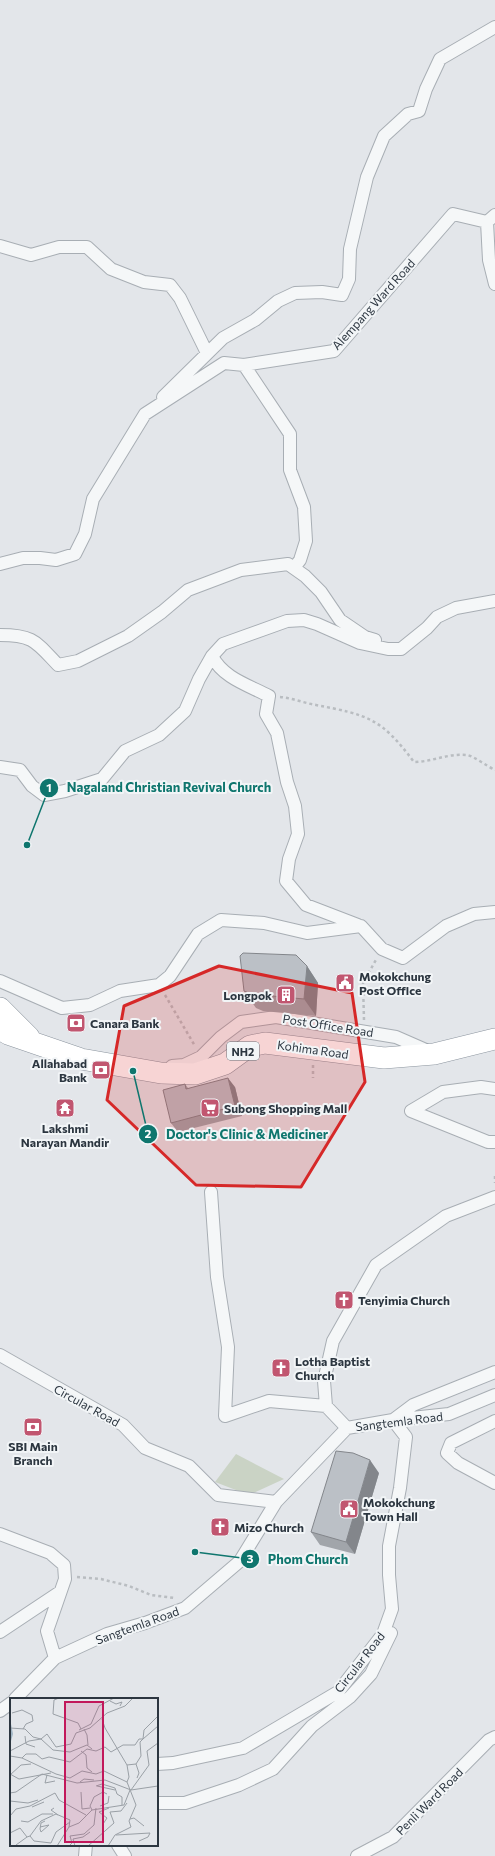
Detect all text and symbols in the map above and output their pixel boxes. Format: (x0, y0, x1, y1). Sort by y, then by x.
street label: Alempang Ward Road (329, 256, 417, 352)
callout: Nagaland Christian Revival Church (39, 775, 279, 800)
text: Nagaland Christian Revival Church (67, 779, 271, 795)
text: 1 (46, 780, 52, 794)
place label: Mokokchung Post Office (359, 969, 432, 997)
public building icon: Mokokchung Post Office (334, 972, 356, 994)
building icon: Longpok (275, 984, 297, 1006)
place label: Longpok (223, 988, 272, 1002)
street label: Post Office Road (282, 1011, 374, 1039)
bank icon: Canara Bank (65, 1012, 87, 1034)
place label: Canara Bank (90, 1016, 159, 1030)
street label: Kohima Road (276, 1037, 350, 1061)
road number: NH2 (227, 1042, 259, 1060)
place label: Allahabad Bank (32, 1056, 87, 1084)
bank icon: Allahabad Bank (90, 1059, 112, 1081)
temple icon: Lakshmi Narayan Mandir (54, 1097, 76, 1119)
supermarket icon: Subong Shopping Mall (199, 1097, 221, 1119)
place label: Subong Shopping Mall (224, 1101, 347, 1115)
place label: Lakshmi Narayan Mandir (21, 1121, 109, 1149)
callout: Doctor's Clinic & Mediciner (138, 1121, 336, 1146)
text: 2 (145, 1126, 152, 1140)
text: Doctor's Clinic & Mediciner (166, 1126, 329, 1142)
church icon: Tenyimia Church (333, 1289, 355, 1311)
place label: Tenyimia Church (358, 1293, 450, 1307)
place label: Lotha Baptist Church (295, 1354, 370, 1382)
church icon: Lotha Baptist Church (270, 1357, 292, 1379)
street label: Circular Road (52, 1381, 122, 1429)
street label: Sangtemla Road (354, 1409, 444, 1433)
bank icon: SBI Main Branch (22, 1416, 44, 1438)
place label: SBI Main Branch (8, 1439, 58, 1467)
place label: Mokokchung Town Hall (363, 1495, 436, 1523)
public building icon: Mokokchung Town Hall (338, 1498, 360, 1520)
church icon: Mizo Church (209, 1516, 231, 1538)
place label: Mizo Church (234, 1520, 304, 1534)
callout: Phom Church (240, 1547, 356, 1572)
text: 3 (247, 1551, 254, 1565)
text: Phom Church (268, 1551, 348, 1567)
street label: Sangtemla Road (93, 1603, 181, 1647)
street label: Circular Road (331, 1629, 387, 1695)
inset map (10, 1698, 158, 1846)
street label: Penli Ward Road (393, 1765, 465, 1837)

